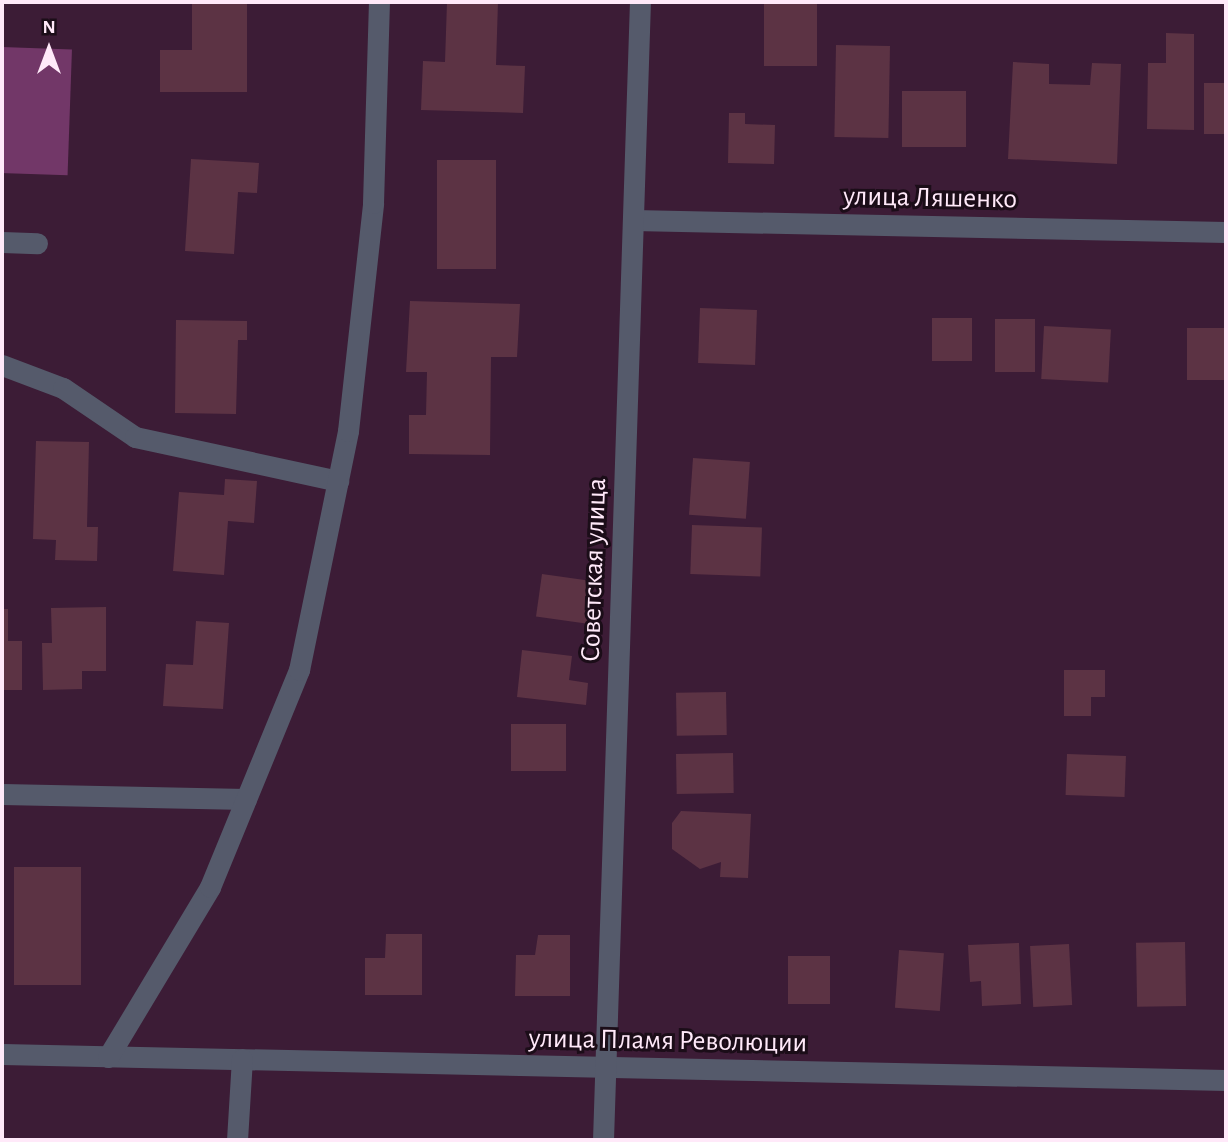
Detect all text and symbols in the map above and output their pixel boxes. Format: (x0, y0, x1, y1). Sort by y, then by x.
north arrow (14, 14, 84, 84)
text: N (42, 18, 56, 37)
street label: улица Ляшенко (843, 180, 1017, 216)
street label: Советская улица (574, 477, 614, 663)
street label: улица Пламя Революции (528, 1022, 808, 1060)

